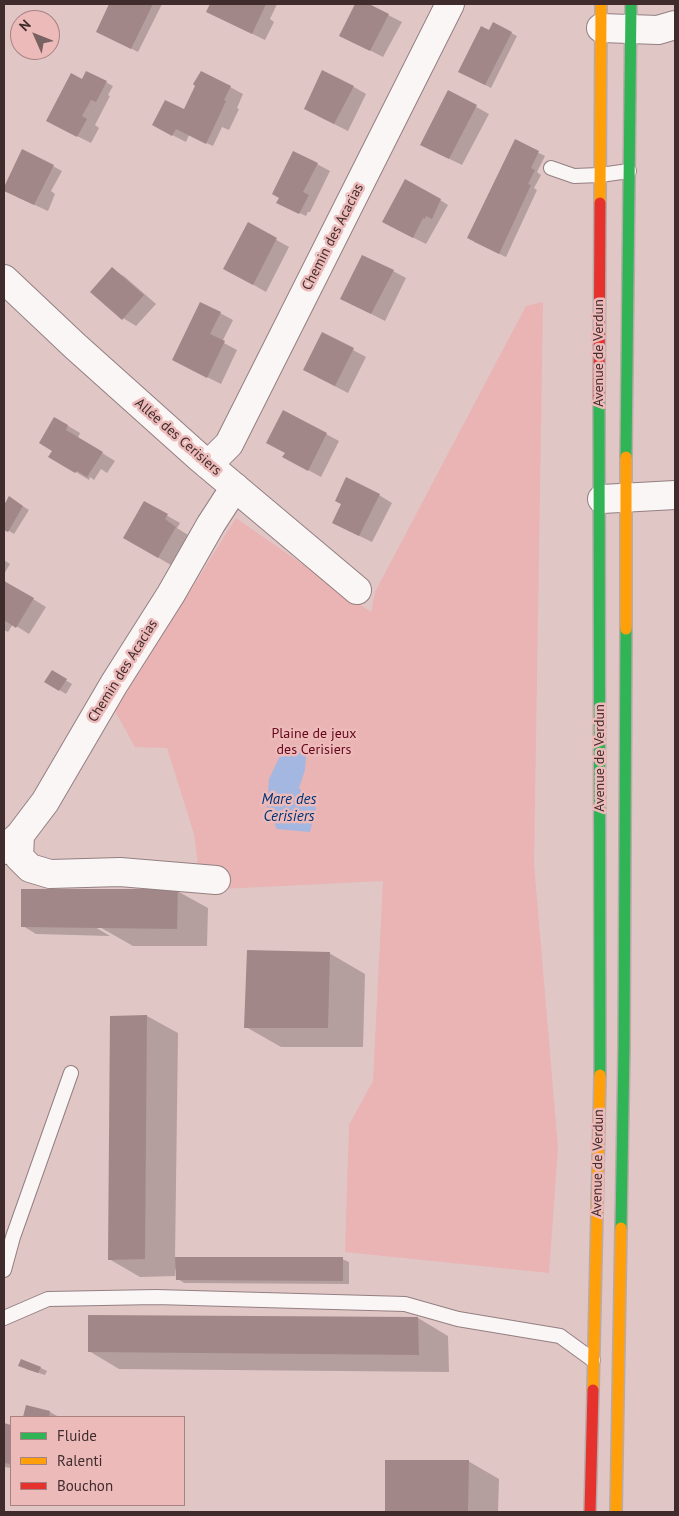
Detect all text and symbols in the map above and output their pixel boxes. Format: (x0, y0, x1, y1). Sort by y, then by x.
north arrow (10, 10, 60, 60)
text: N (15, 16, 35, 35)
street label: Chemin des Acacias (299, 181, 367, 293)
street label: Avenue de Verdun (591, 299, 607, 407)
street label: Allée des Cerisiers (131, 395, 225, 479)
street label: Chemin des Acacias (85, 617, 161, 725)
street label: Avenue de Verdun (592, 704, 608, 812)
park label: Plaine de jeux des Cerisiers (271, 726, 357, 759)
water label: Mare des Cerisiers (261, 791, 317, 826)
street label: Avenue de Verdun (589, 1109, 607, 1217)
legend (10, 1416, 185, 1506)
text: Fluide (57, 1426, 97, 1445)
text: Ralenti (57, 1451, 103, 1470)
text: Bouchon (57, 1476, 113, 1495)

